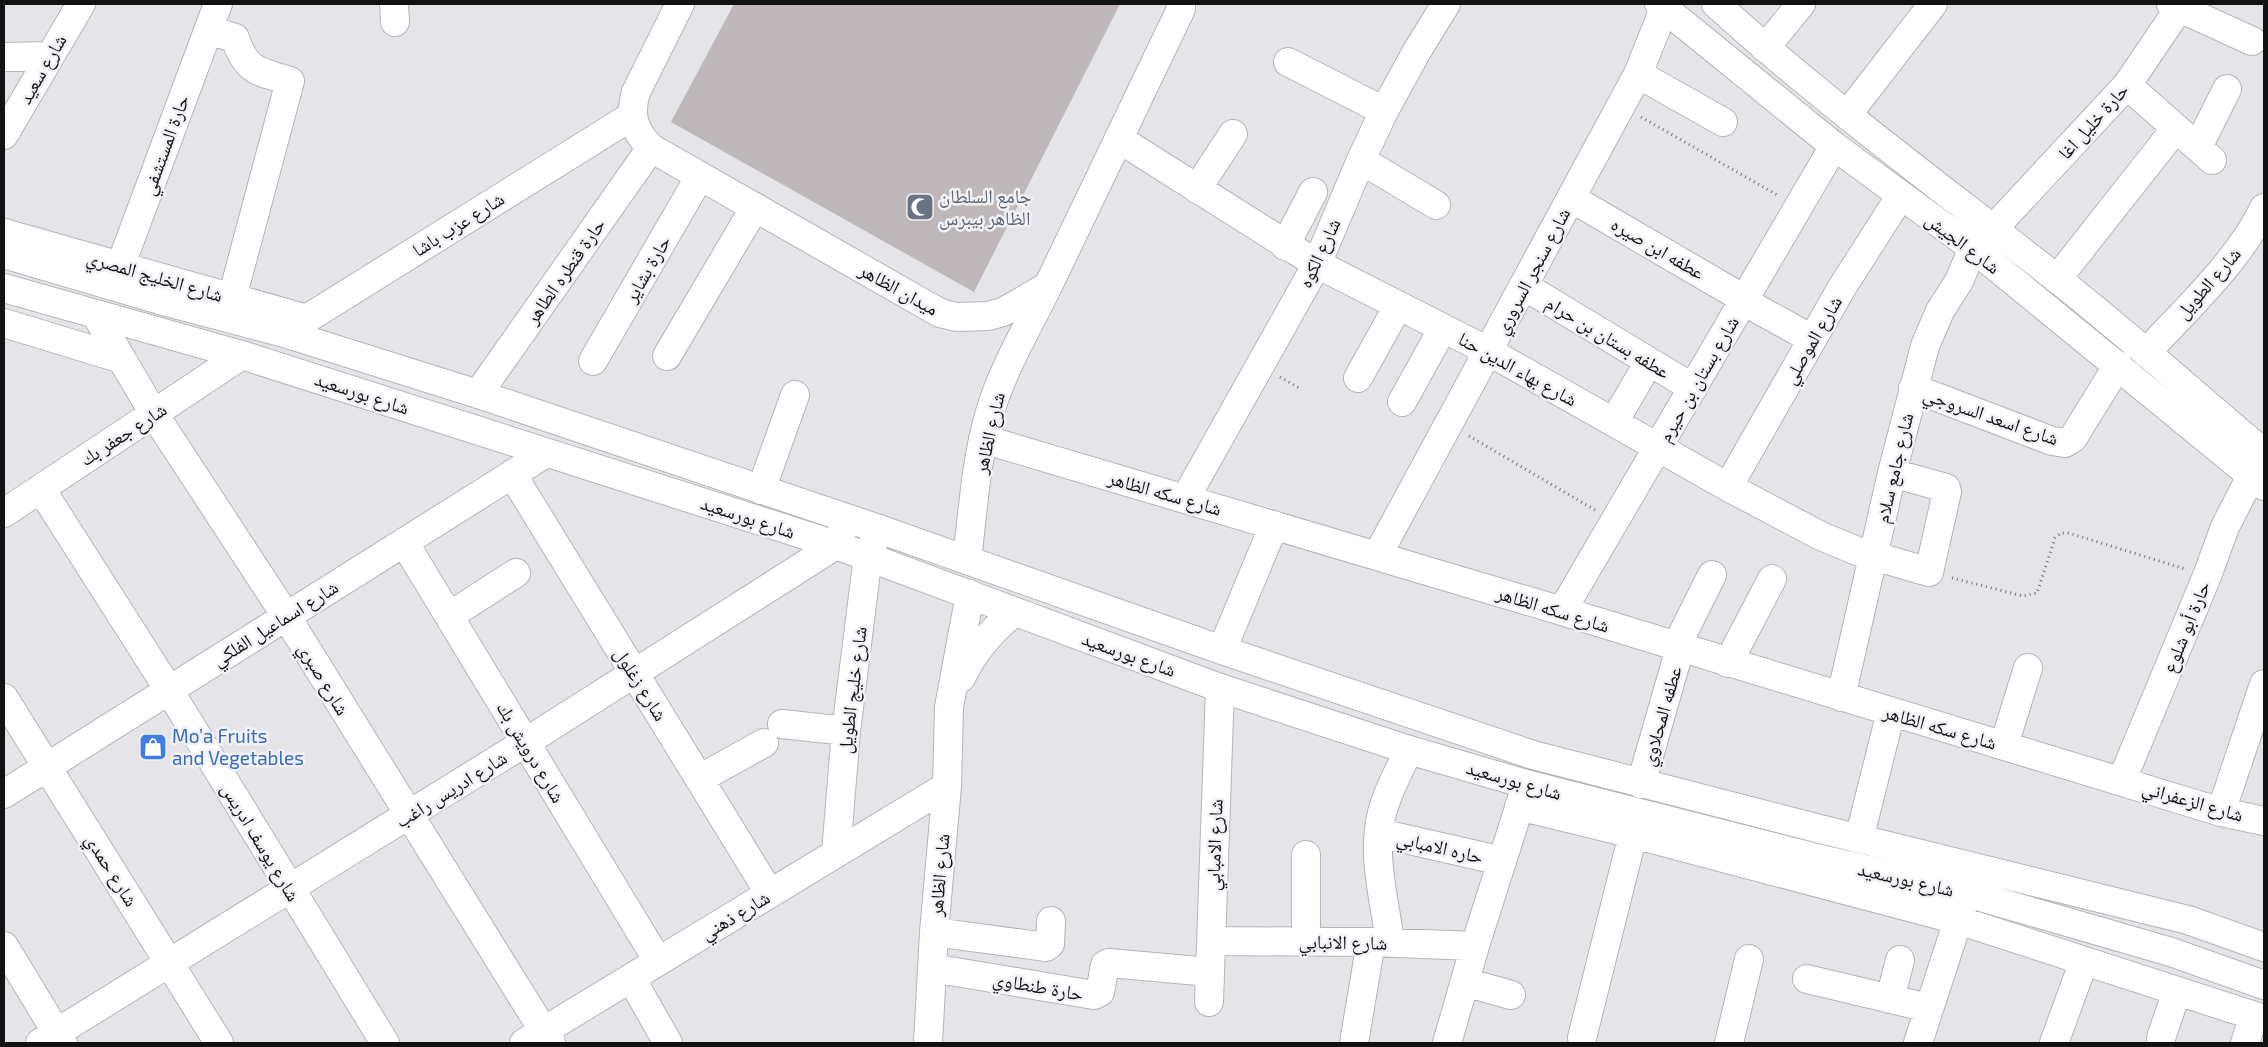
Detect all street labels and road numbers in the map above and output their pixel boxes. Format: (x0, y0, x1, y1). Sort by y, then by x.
street label: شارع سعيد (12, 30, 72, 108)
street label: حارة خليل اغا (2053, 78, 2133, 164)
street label: حارة المستشفي (136, 92, 198, 200)
street label: شارع عزب باشا (408, 186, 508, 262)
street label: شارع سنجر السروري (1489, 204, 1579, 340)
street label: شارع الجيش (1921, 207, 2005, 279)
street label: عطفه ابن صيره (1607, 212, 1709, 285)
street label: حارة قنطره الطاهر (519, 213, 610, 329)
street label: شارع الكوه (1292, 214, 1346, 292)
street label: حارة بشاير (618, 231, 676, 307)
street label: شارع الطويل (2170, 242, 2246, 324)
street label: شارع الخليج المصري (83, 245, 226, 311)
street label: ميدان الظاهر (854, 257, 943, 321)
street label: عطفه بستان بن حرام (1540, 290, 1675, 385)
street label: شارع الموصلي (1777, 291, 1850, 390)
street label: شارع بستان بن حيرم (1652, 312, 1746, 447)
street label: شارع بهاء الدين حنا (1454, 326, 1582, 412)
street label: شارع بورسعيد (312, 366, 412, 420)
street label: شارع اسعد السروجي (1919, 382, 2062, 454)
street label: شارع الظاهر (968, 390, 1010, 477)
street label: شارع جعفر بك (75, 397, 171, 471)
street label: شارع جامع سلام (1870, 410, 1920, 526)
street label: شارع سكه الظاهر (1104, 465, 1225, 521)
street label: شارع بورسعيد (698, 490, 798, 544)
street label: شارع اسماعيل الفلكي (207, 575, 345, 675)
street label: حارة أبو شلوع (2157, 578, 2215, 676)
street label: شارع سكه الظاهر (1493, 580, 1612, 638)
street label: شارع خليج الطويل (832, 625, 873, 755)
street label: شارع بورسعيد (1079, 626, 1179, 682)
street label: شارع صبري (290, 638, 355, 722)
street label: شارع زغلول (609, 643, 673, 725)
street label: عطفه المحلاوي (1635, 663, 1691, 770)
street label: شارع درويش بك (491, 697, 571, 807)
street label: شارع سكه الظاهر (1879, 699, 2000, 755)
street label: شارع ادريس راغب (391, 745, 511, 833)
street label: شارع بورسعيد (1464, 755, 1564, 805)
street label: شارع الزعفراني (2139, 775, 2246, 831)
street label: شارع يوسف ادريس (216, 779, 306, 905)
street label: شارع الامبابي (1200, 799, 1231, 892)
street label: حاره الامبابي (1394, 825, 1486, 872)
street label: شارع حمدي (77, 829, 144, 913)
street label: شارع الظاهر (923, 833, 955, 918)
street label: شارع بورسعيد (1856, 856, 1956, 902)
street label: شارع ذهني (696, 885, 776, 948)
street label: شارع الانبابي (1298, 929, 1387, 959)
street label: حارة طنطاوي (990, 966, 1085, 1010)

